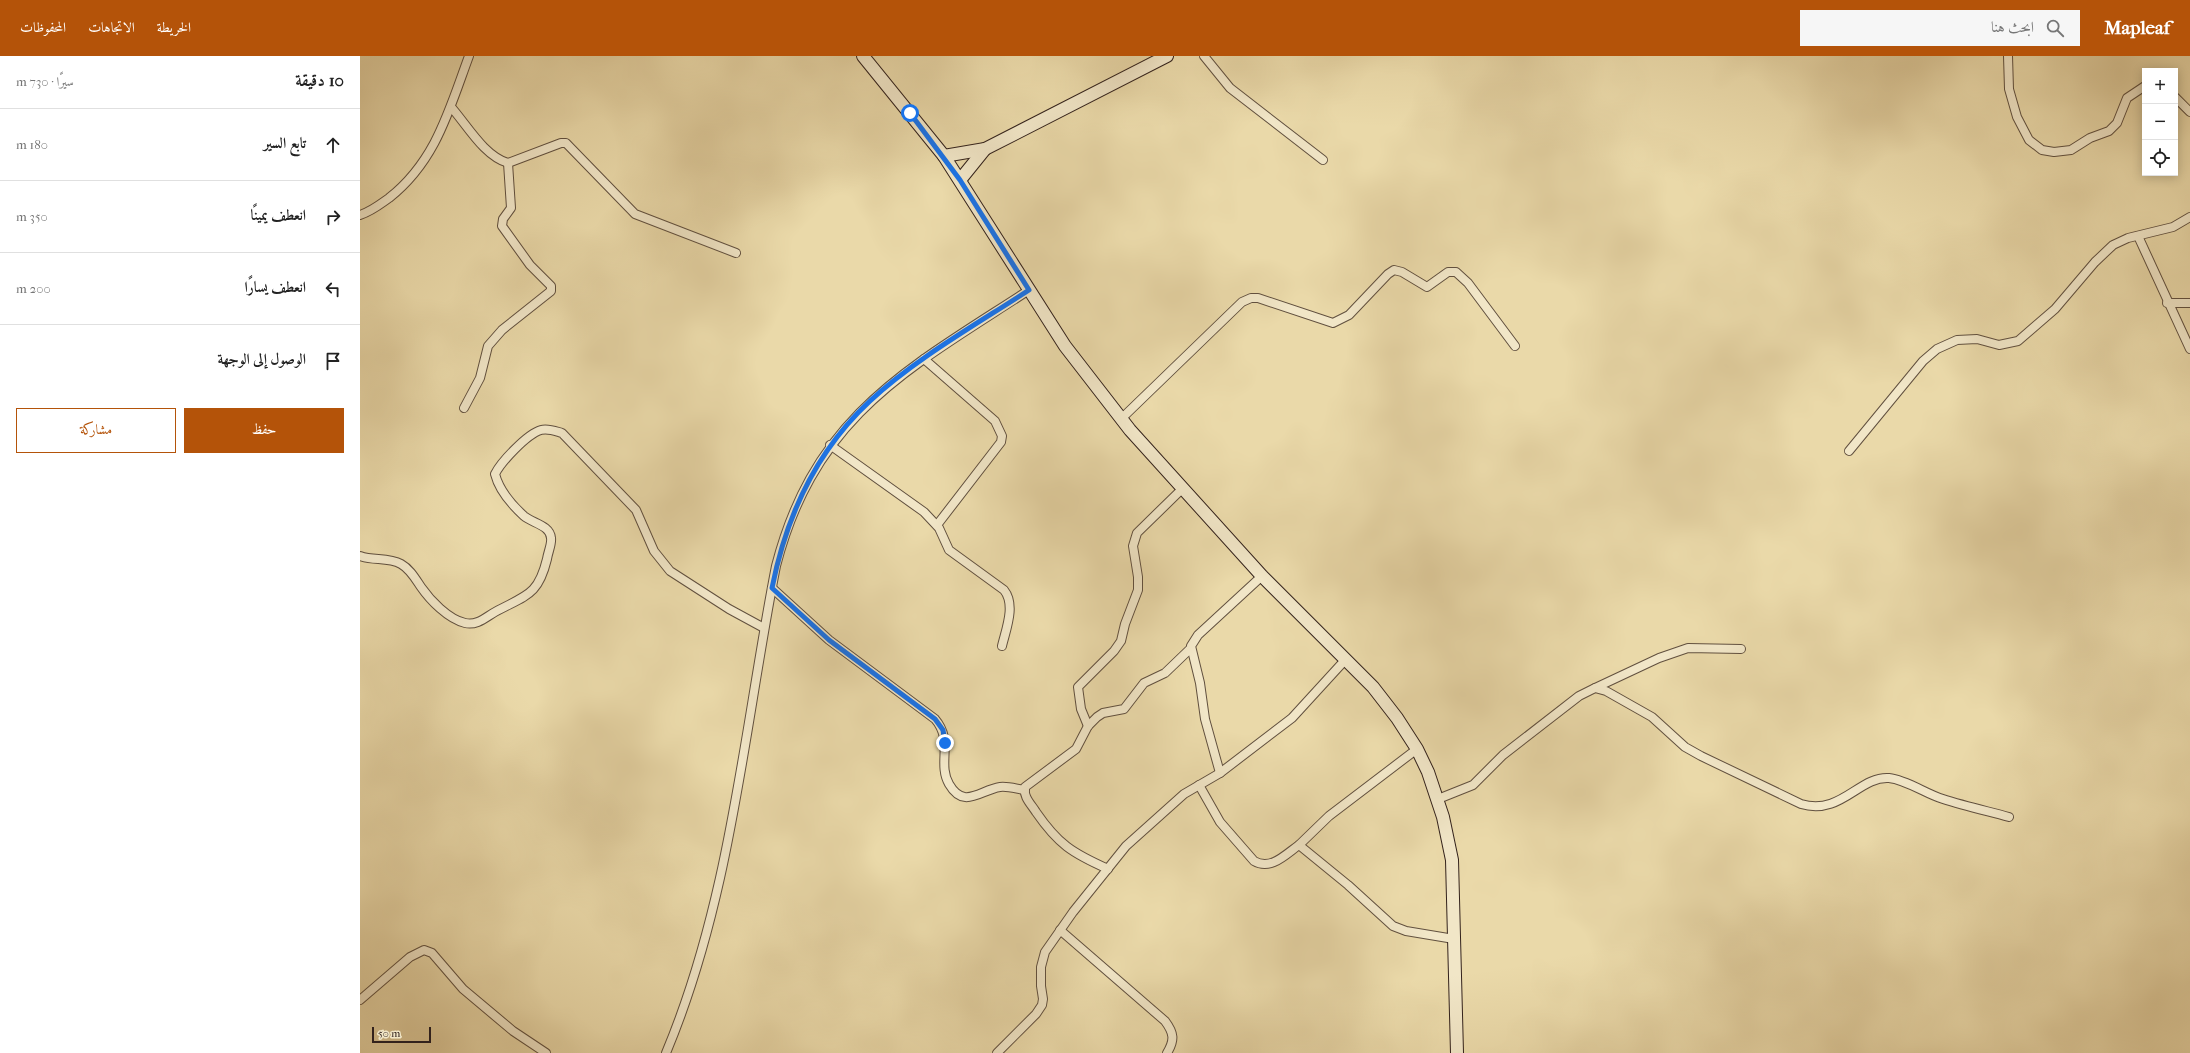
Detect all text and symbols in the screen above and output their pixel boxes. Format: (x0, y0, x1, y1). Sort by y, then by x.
search box (1800, 10, 2080, 46)
icon: search (2044, 17, 2066, 39)
text: Mapleaf (2104, 17, 2170, 39)
text: ابحث هنا (1991, 18, 2034, 36)
text: المحفوظات (20, 19, 66, 36)
text: الاتجاهات (88, 19, 135, 36)
text: الخريطة (157, 19, 191, 36)
map controls (2142, 68, 2178, 176)
button: + (2142, 68, 2178, 104)
text: 10 دقيقة (295, 70, 344, 90)
text: سيرًا · 730 m (16, 74, 74, 89)
route start (901, 104, 919, 122)
button: − (2142, 104, 2178, 140)
text: تابع السير (264, 134, 306, 152)
icon: ahead (322, 134, 344, 156)
text: 180 m (16, 137, 48, 152)
button: locate (2142, 140, 2178, 176)
text: انعطف يمينًا (251, 206, 306, 224)
icon: right (322, 206, 344, 228)
text: 350 m (16, 209, 48, 224)
text: انعطف يسارًا (245, 278, 306, 296)
icon: left (322, 278, 344, 300)
text: 200 m (16, 281, 51, 296)
text: الوصول إلى الوجهة (217, 350, 306, 368)
icon: arrive (322, 350, 344, 372)
button: مشاركة (16, 408, 176, 453)
button: حفظ (184, 408, 344, 453)
route end (936, 734, 954, 752)
scale bar (372, 1025, 431, 1044)
text: 50 m (378, 1027, 400, 1040)

